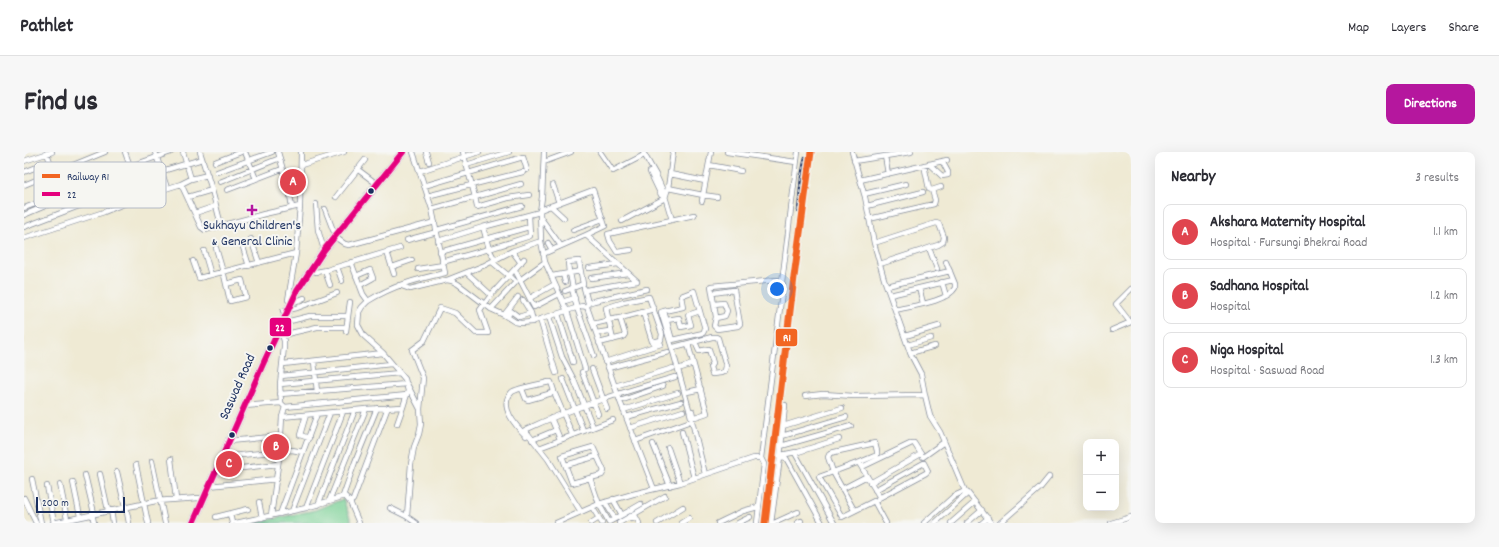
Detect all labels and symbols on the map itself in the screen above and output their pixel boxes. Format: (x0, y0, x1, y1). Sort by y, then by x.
legend (34, 162, 166, 208)
pin: A (280, 167, 306, 197)
text: Railway R1 (67, 170, 109, 186)
unlabelled marker (366, 186, 376, 196)
text: 22 (67, 188, 77, 204)
marker: Sukhayu Children's & General Clinic (246, 204, 258, 216)
place label: Sukhayu Children's & General Clinic (203, 216, 301, 252)
your location (767, 279, 787, 299)
line badge: 22 (269, 317, 292, 337)
text: 22 (275, 321, 285, 337)
line badge: R1 (775, 328, 798, 347)
text: R1 (783, 331, 791, 347)
unlabelled marker (265, 343, 275, 353)
street label: Saswad Road (215, 351, 261, 423)
unlabelled marker (227, 430, 237, 440)
pin: B (263, 432, 289, 462)
pin: C (216, 449, 242, 479)
scale bar (36, 495, 125, 514)

